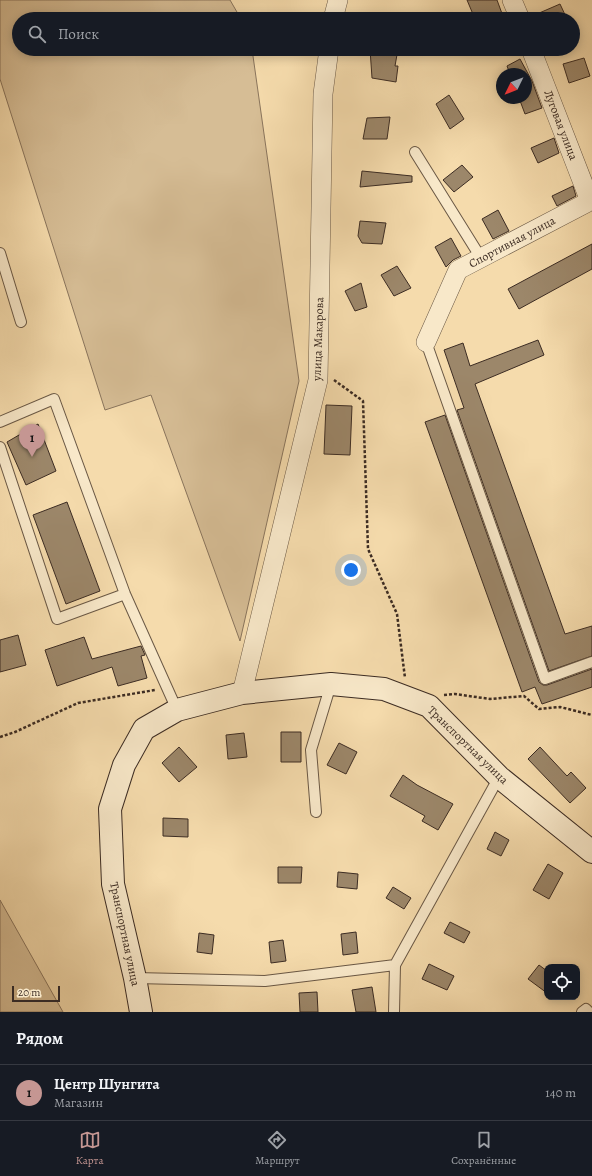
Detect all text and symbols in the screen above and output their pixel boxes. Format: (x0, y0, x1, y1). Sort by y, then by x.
search box (12, 12, 580, 56)
icon: search (26, 23, 48, 45)
text: Поиск (58, 24, 99, 44)
north arrow (496, 68, 532, 104)
street label: Луговая улица (540, 88, 582, 163)
street label: Спортивная улица (466, 212, 558, 272)
street label: улица Макарова (309, 296, 327, 382)
pin: 1 (19, 424, 45, 457)
your location (341, 560, 361, 580)
street label: Транспортная улица (424, 702, 512, 788)
street label: Транспортная улица (106, 880, 144, 988)
map controls (544, 964, 580, 1000)
button: locate (544, 964, 580, 1000)
scale bar (12, 984, 60, 1003)
text: 20 m (18, 985, 40, 1000)
text: Рядом (16, 1027, 63, 1050)
text: Центр Шунгита (54, 1074, 160, 1094)
text: 1 (27, 1084, 31, 1101)
text: 140 m (545, 1084, 576, 1101)
text: Магазин (54, 1094, 103, 1111)
tab: Карта (76, 1129, 104, 1168)
tab: Маршрут (255, 1129, 300, 1168)
tab: Сохранённые (451, 1129, 516, 1168)

